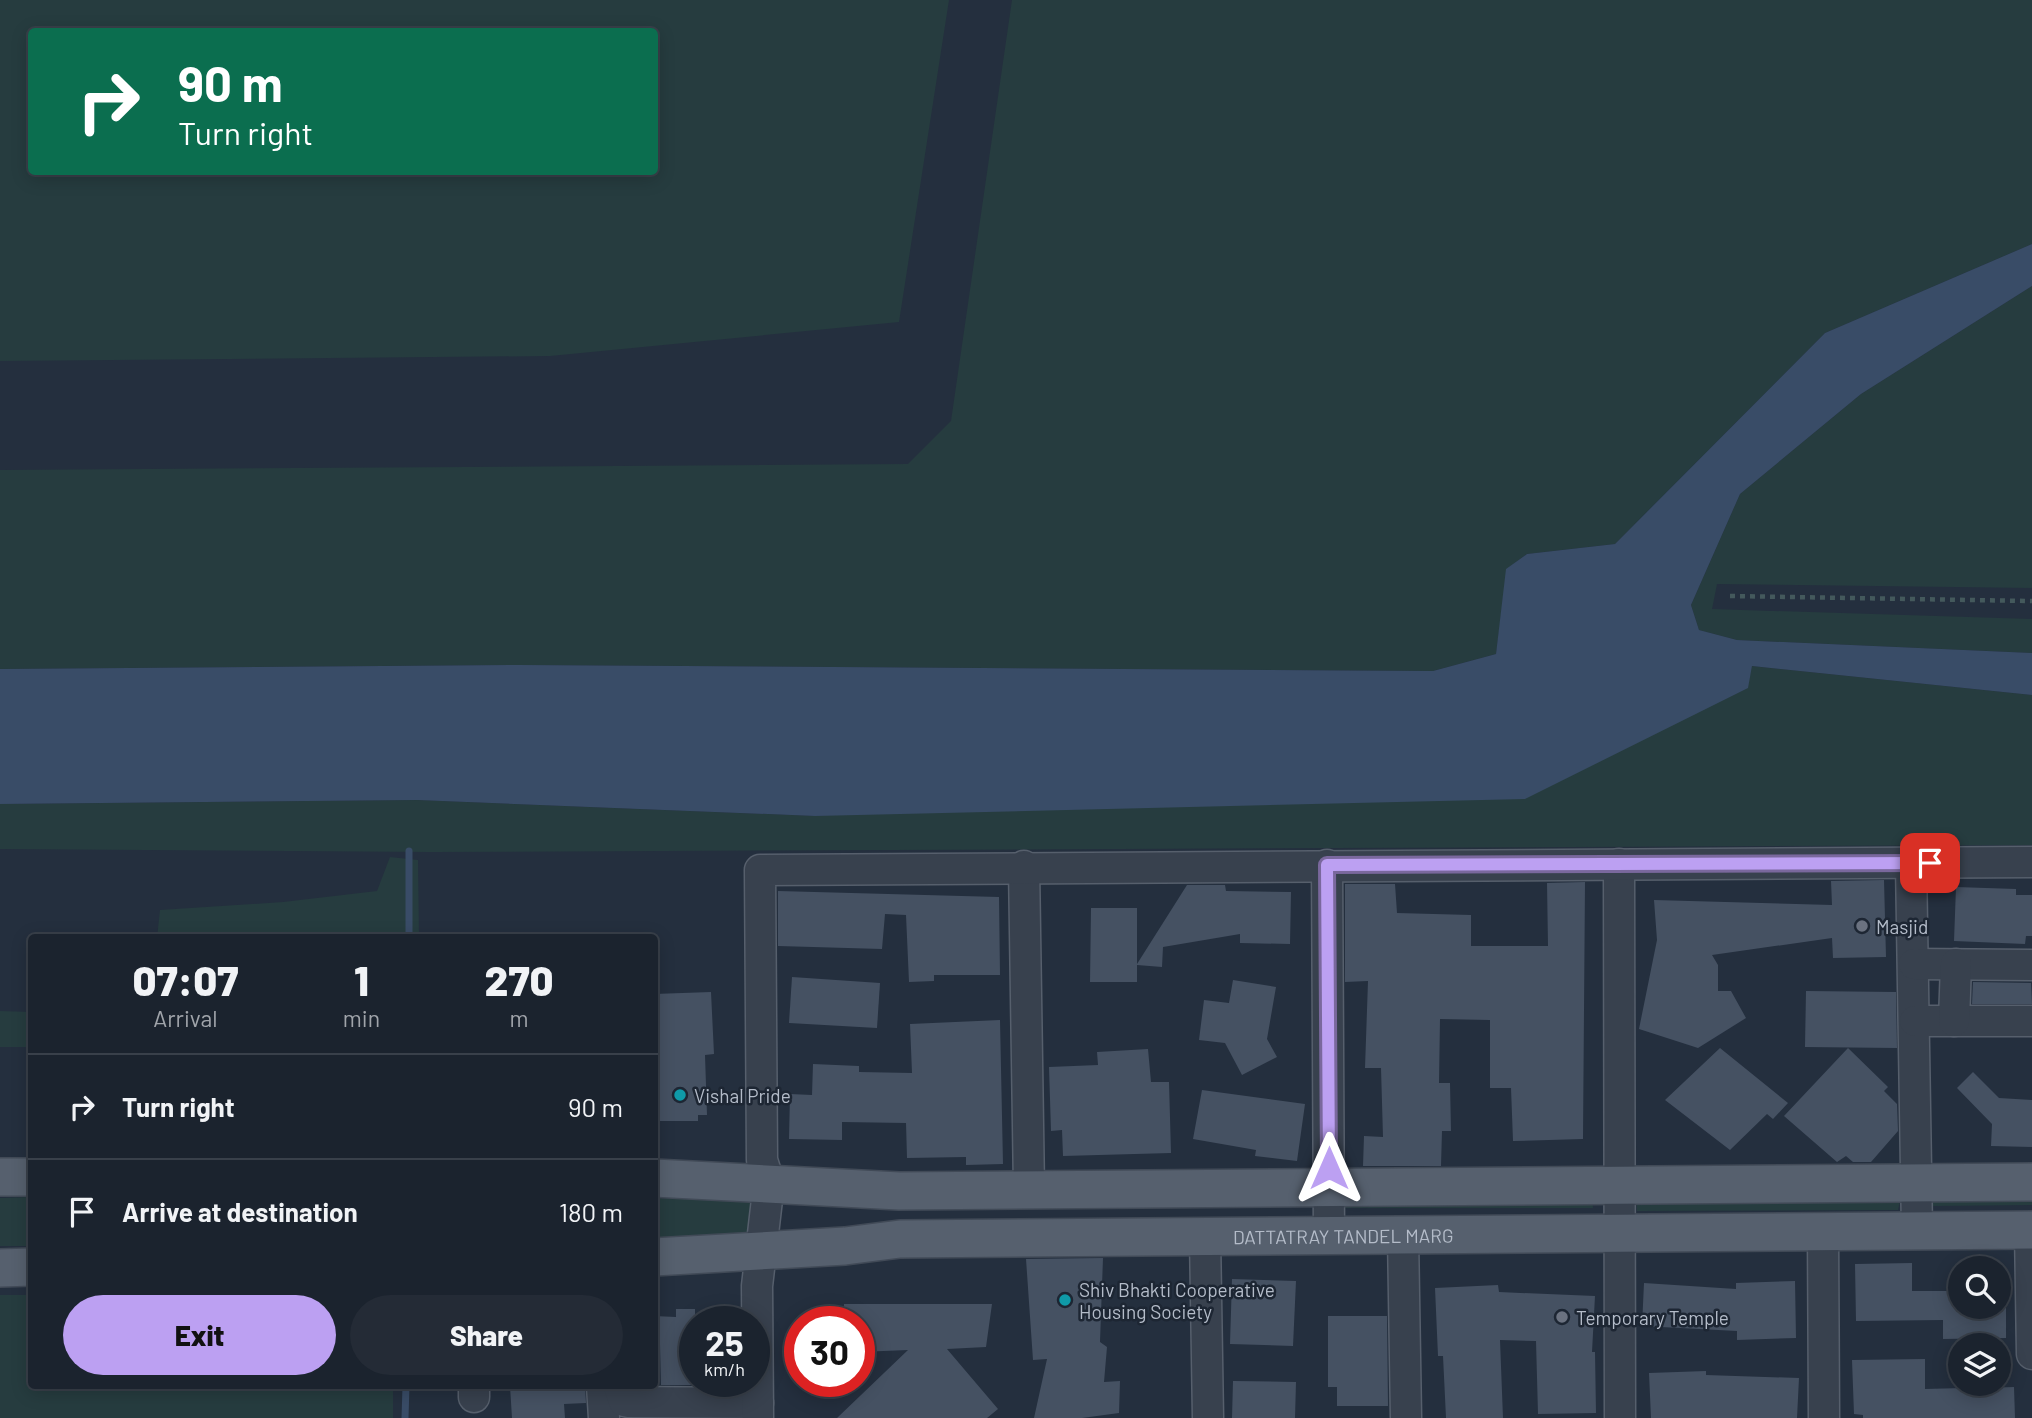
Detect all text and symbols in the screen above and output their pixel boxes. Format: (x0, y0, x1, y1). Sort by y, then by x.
text: 90 m (178, 53, 283, 112)
icon: right (63, 56, 154, 147)
text: Turn right (178, 113, 313, 151)
pin (1900, 833, 1960, 893)
icon: arrive (1911, 844, 1949, 882)
place label: Masjid (1876, 915, 1928, 938)
marker: Masjid (1854, 918, 1870, 934)
text: 07:07 (132, 954, 238, 1004)
text: 1 (354, 954, 369, 1004)
text: 270 (485, 954, 554, 1004)
text: Arrival (153, 1004, 218, 1032)
text: min (343, 1004, 380, 1032)
text: m (510, 1004, 529, 1032)
place label: Vishal Pride (694, 1084, 791, 1107)
marker: Vishal Pride (672, 1087, 688, 1103)
icon: right (63, 1088, 101, 1126)
text: Turn right (122, 1091, 235, 1122)
text: 90 m (568, 1091, 623, 1122)
position arrow (1292, 1131, 1366, 1205)
icon: arrive (63, 1193, 101, 1231)
text: Arrive at destination (122, 1196, 358, 1227)
text: 180 m (559, 1196, 623, 1227)
street label: DATTATRAY TANDEL MARG (1233, 1223, 1454, 1248)
map controls (1948, 1256, 2011, 1396)
button: search (1948, 1256, 2011, 1319)
place label: Shiv Bhakti Cooperative Housing Society (1079, 1278, 1275, 1323)
marker: Shiv Bhakti Cooperative Housing Society (1057, 1292, 1073, 1308)
button: Exit (63, 1295, 336, 1375)
button: Share (350, 1295, 623, 1375)
speed limit sign: 30 (784, 1306, 875, 1397)
place label: Temporary Temple (1576, 1306, 1729, 1329)
marker: Temporary Temple (1554, 1309, 1570, 1325)
text: 25 (705, 1321, 744, 1363)
button: layers (1948, 1333, 2011, 1396)
text: km/h (704, 1358, 745, 1380)

